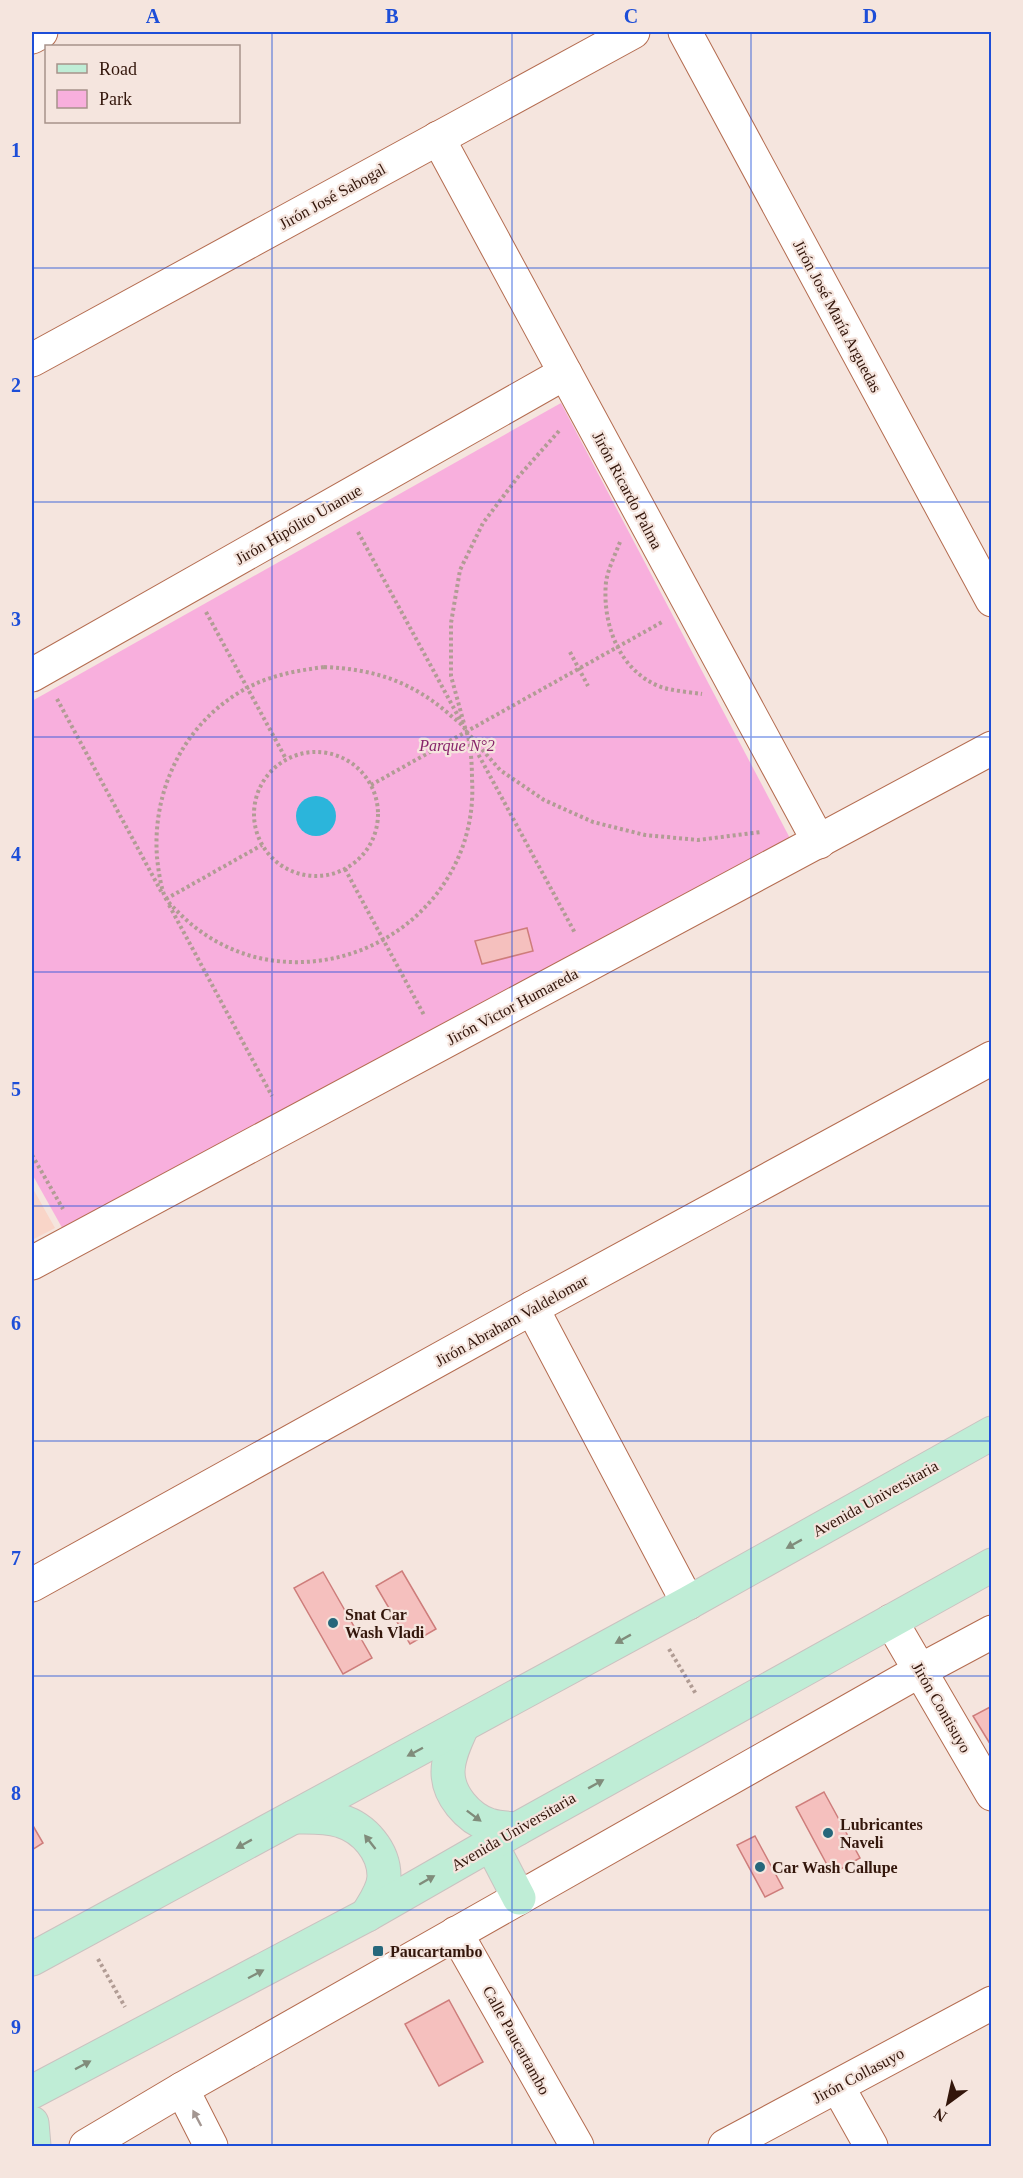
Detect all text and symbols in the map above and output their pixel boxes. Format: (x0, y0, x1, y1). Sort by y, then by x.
text: A (146, 5, 161, 27)
text: B (385, 5, 399, 27)
text: C (624, 5, 638, 27)
text: D (863, 5, 877, 27)
legend (45, 45, 240, 123)
text: Road (99, 59, 137, 79)
text: Park (99, 89, 132, 109)
text: 1 (11, 139, 21, 161)
street label: Jirón José Sabogal (276, 160, 389, 234)
street label: Jirón José María Arguedas (789, 237, 885, 396)
text: 2 (11, 374, 21, 396)
street label: Jirón Ricardo Palma (589, 429, 666, 552)
street label: Jirón Hipólito Unanue (232, 481, 365, 568)
text: 3 (11, 608, 21, 630)
park label: Parque N°2 (418, 737, 495, 755)
text: 4 (11, 843, 21, 865)
street label: Jirón Victor Humareda (444, 965, 581, 1048)
text: 5 (11, 1078, 21, 1100)
street label: Jirón Abraham Valdelomar (432, 1271, 591, 1370)
text: 6 (11, 1312, 21, 1334)
street label: Avenida Universitaria (810, 1457, 941, 1540)
one-way arrow (785, 1539, 802, 1549)
text: 7 (11, 1547, 21, 1569)
place label: Snat Car Wash Vladi (345, 1606, 425, 1641)
marker: Snat Car Wash Vladi (326, 1616, 340, 1630)
one-way arrow (615, 1634, 632, 1644)
street label: Jirón Contisuyo (908, 1659, 974, 1756)
one-way arrow (406, 1747, 423, 1757)
one-way arrow (588, 1779, 605, 1789)
text: 8 (11, 1782, 21, 1804)
street label: Avenida Universitaria (448, 1789, 578, 1874)
one-way arrow (465, 1810, 481, 1822)
place label: Lubricantes Naveli (840, 1816, 923, 1851)
marker: Lubricantes Naveli (821, 1826, 835, 1840)
one-way arrow (364, 1835, 376, 1851)
one-way arrow (235, 1839, 252, 1849)
place label: Car Wash Callupe (772, 1859, 898, 1877)
marker: Car Wash Callupe (753, 1860, 767, 1874)
one-way arrow (419, 1875, 435, 1886)
place label: Paucartambo (390, 1943, 482, 1960)
marker: Paucartambo (371, 1944, 385, 1958)
one-way arrow (247, 1969, 264, 1979)
street label: Calle Paucartambo (480, 1983, 553, 2097)
text: 9 (11, 2016, 21, 2038)
street label: Jirón Collasuyo (810, 2044, 907, 2108)
one-way arrow (75, 2060, 92, 2070)
north arrow (918, 2073, 978, 2133)
text: N (930, 2105, 950, 2125)
one-way arrow (192, 2109, 202, 2127)

